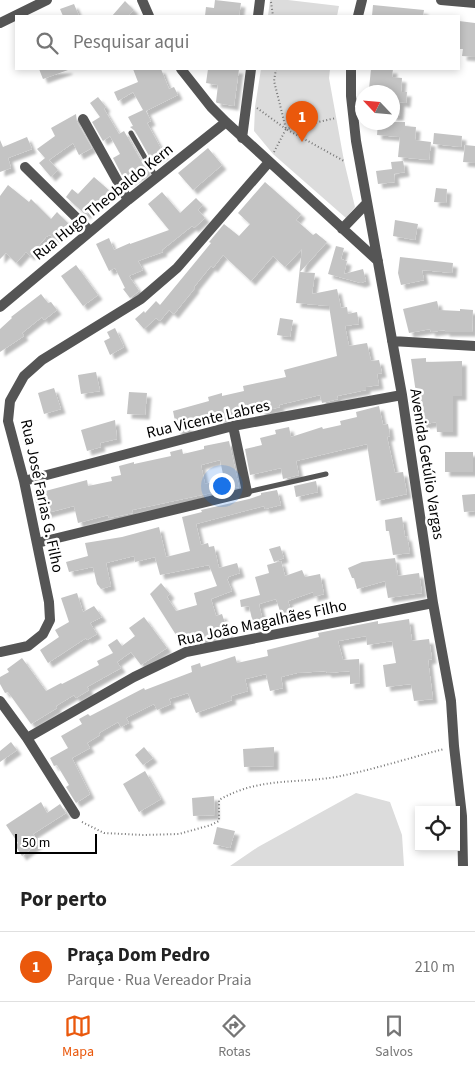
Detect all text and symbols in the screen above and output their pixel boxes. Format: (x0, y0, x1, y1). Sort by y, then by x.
search box (15, 15, 460, 70)
icon: search (33, 29, 61, 57)
text: Pesquisar aqui (73, 29, 189, 56)
north arrow (355, 85, 400, 130)
pin: 1 (286, 101, 318, 142)
street label: Rua Hugo Theobaldo Kern (28, 138, 178, 266)
street label: Avenida Getúlio Vargas (404, 387, 450, 541)
street label: Rua Vicente Labres (144, 394, 272, 444)
street label: Rua José Farias G. Filho (15, 417, 69, 575)
your location (209, 473, 235, 499)
street label: Rua João Magalhães Filho (175, 594, 349, 652)
map controls (415, 806, 460, 851)
button: locate (415, 806, 460, 851)
scale bar (15, 831, 98, 854)
text: 50 m (22, 833, 50, 853)
text: Por perto (20, 884, 107, 914)
text: Praça Dom Pedro (67, 942, 210, 969)
text: 1 (32, 956, 40, 978)
text: 210 m (415, 956, 455, 978)
text: Parque · Rua Vereador Praia (67, 969, 252, 991)
tab: Mapa (62, 1012, 94, 1062)
tab: Rotas (218, 1012, 251, 1062)
tab: Salvos (375, 1012, 413, 1062)

